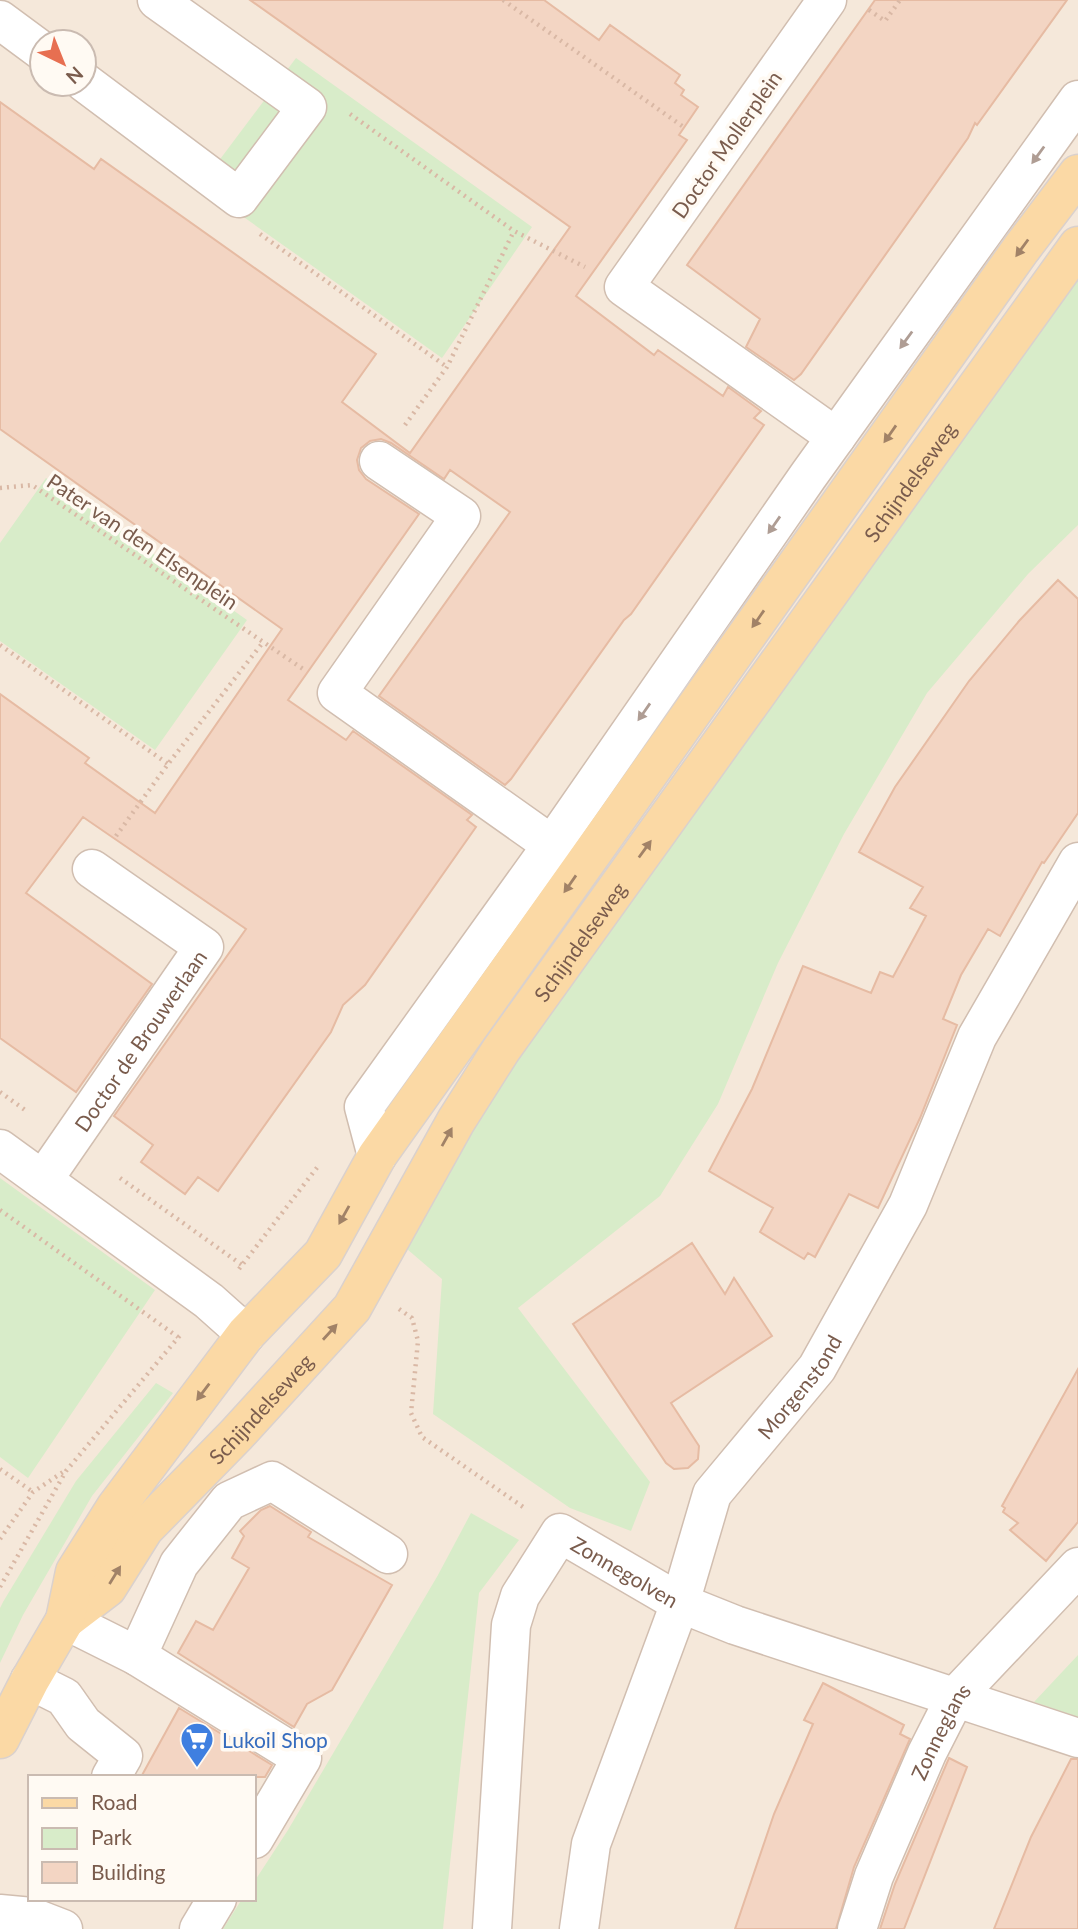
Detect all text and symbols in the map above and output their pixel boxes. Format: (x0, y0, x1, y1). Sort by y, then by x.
north arrow (28, 28, 98, 98)
text: N (62, 62, 88, 89)
street label: Doctor Mollerplein (666, 66, 786, 222)
one-way arrow (1031, 146, 1045, 164)
one-way arrow (1015, 239, 1029, 257)
one-way arrow (899, 331, 913, 349)
street label: Schijndelseweg (858, 417, 960, 546)
one-way arrow (883, 425, 897, 443)
street label: Pater van den Elsenplein (43, 468, 243, 614)
one-way arrow (768, 516, 781, 535)
one-way arrow (751, 610, 765, 628)
one-way arrow (637, 703, 651, 721)
one-way arrow (638, 840, 652, 858)
one-way arrow (563, 875, 577, 893)
street label: Schijndelseweg (528, 876, 630, 1006)
street label: Doctor de Brouwerlaan (68, 945, 211, 1136)
one-way arrow (441, 1127, 453, 1147)
one-way arrow (338, 1206, 350, 1225)
one-way arrow (322, 1323, 338, 1341)
street label: Morgenstond (751, 1330, 846, 1443)
street label: Schijndelseweg (203, 1348, 317, 1468)
one-way arrow (196, 1383, 210, 1401)
street label: Zonnegolven (567, 1530, 683, 1612)
one-way arrow (109, 1565, 122, 1585)
street label: Zonneglans (905, 1677, 975, 1783)
supermarket icon: Lukoil Shop (178, 1720, 216, 1769)
place label: Lukoil Shop (222, 1727, 328, 1752)
legend (28, 1775, 256, 1901)
text: Road (91, 1789, 138, 1814)
text: Park (91, 1824, 132, 1849)
text: Building (91, 1859, 166, 1884)

